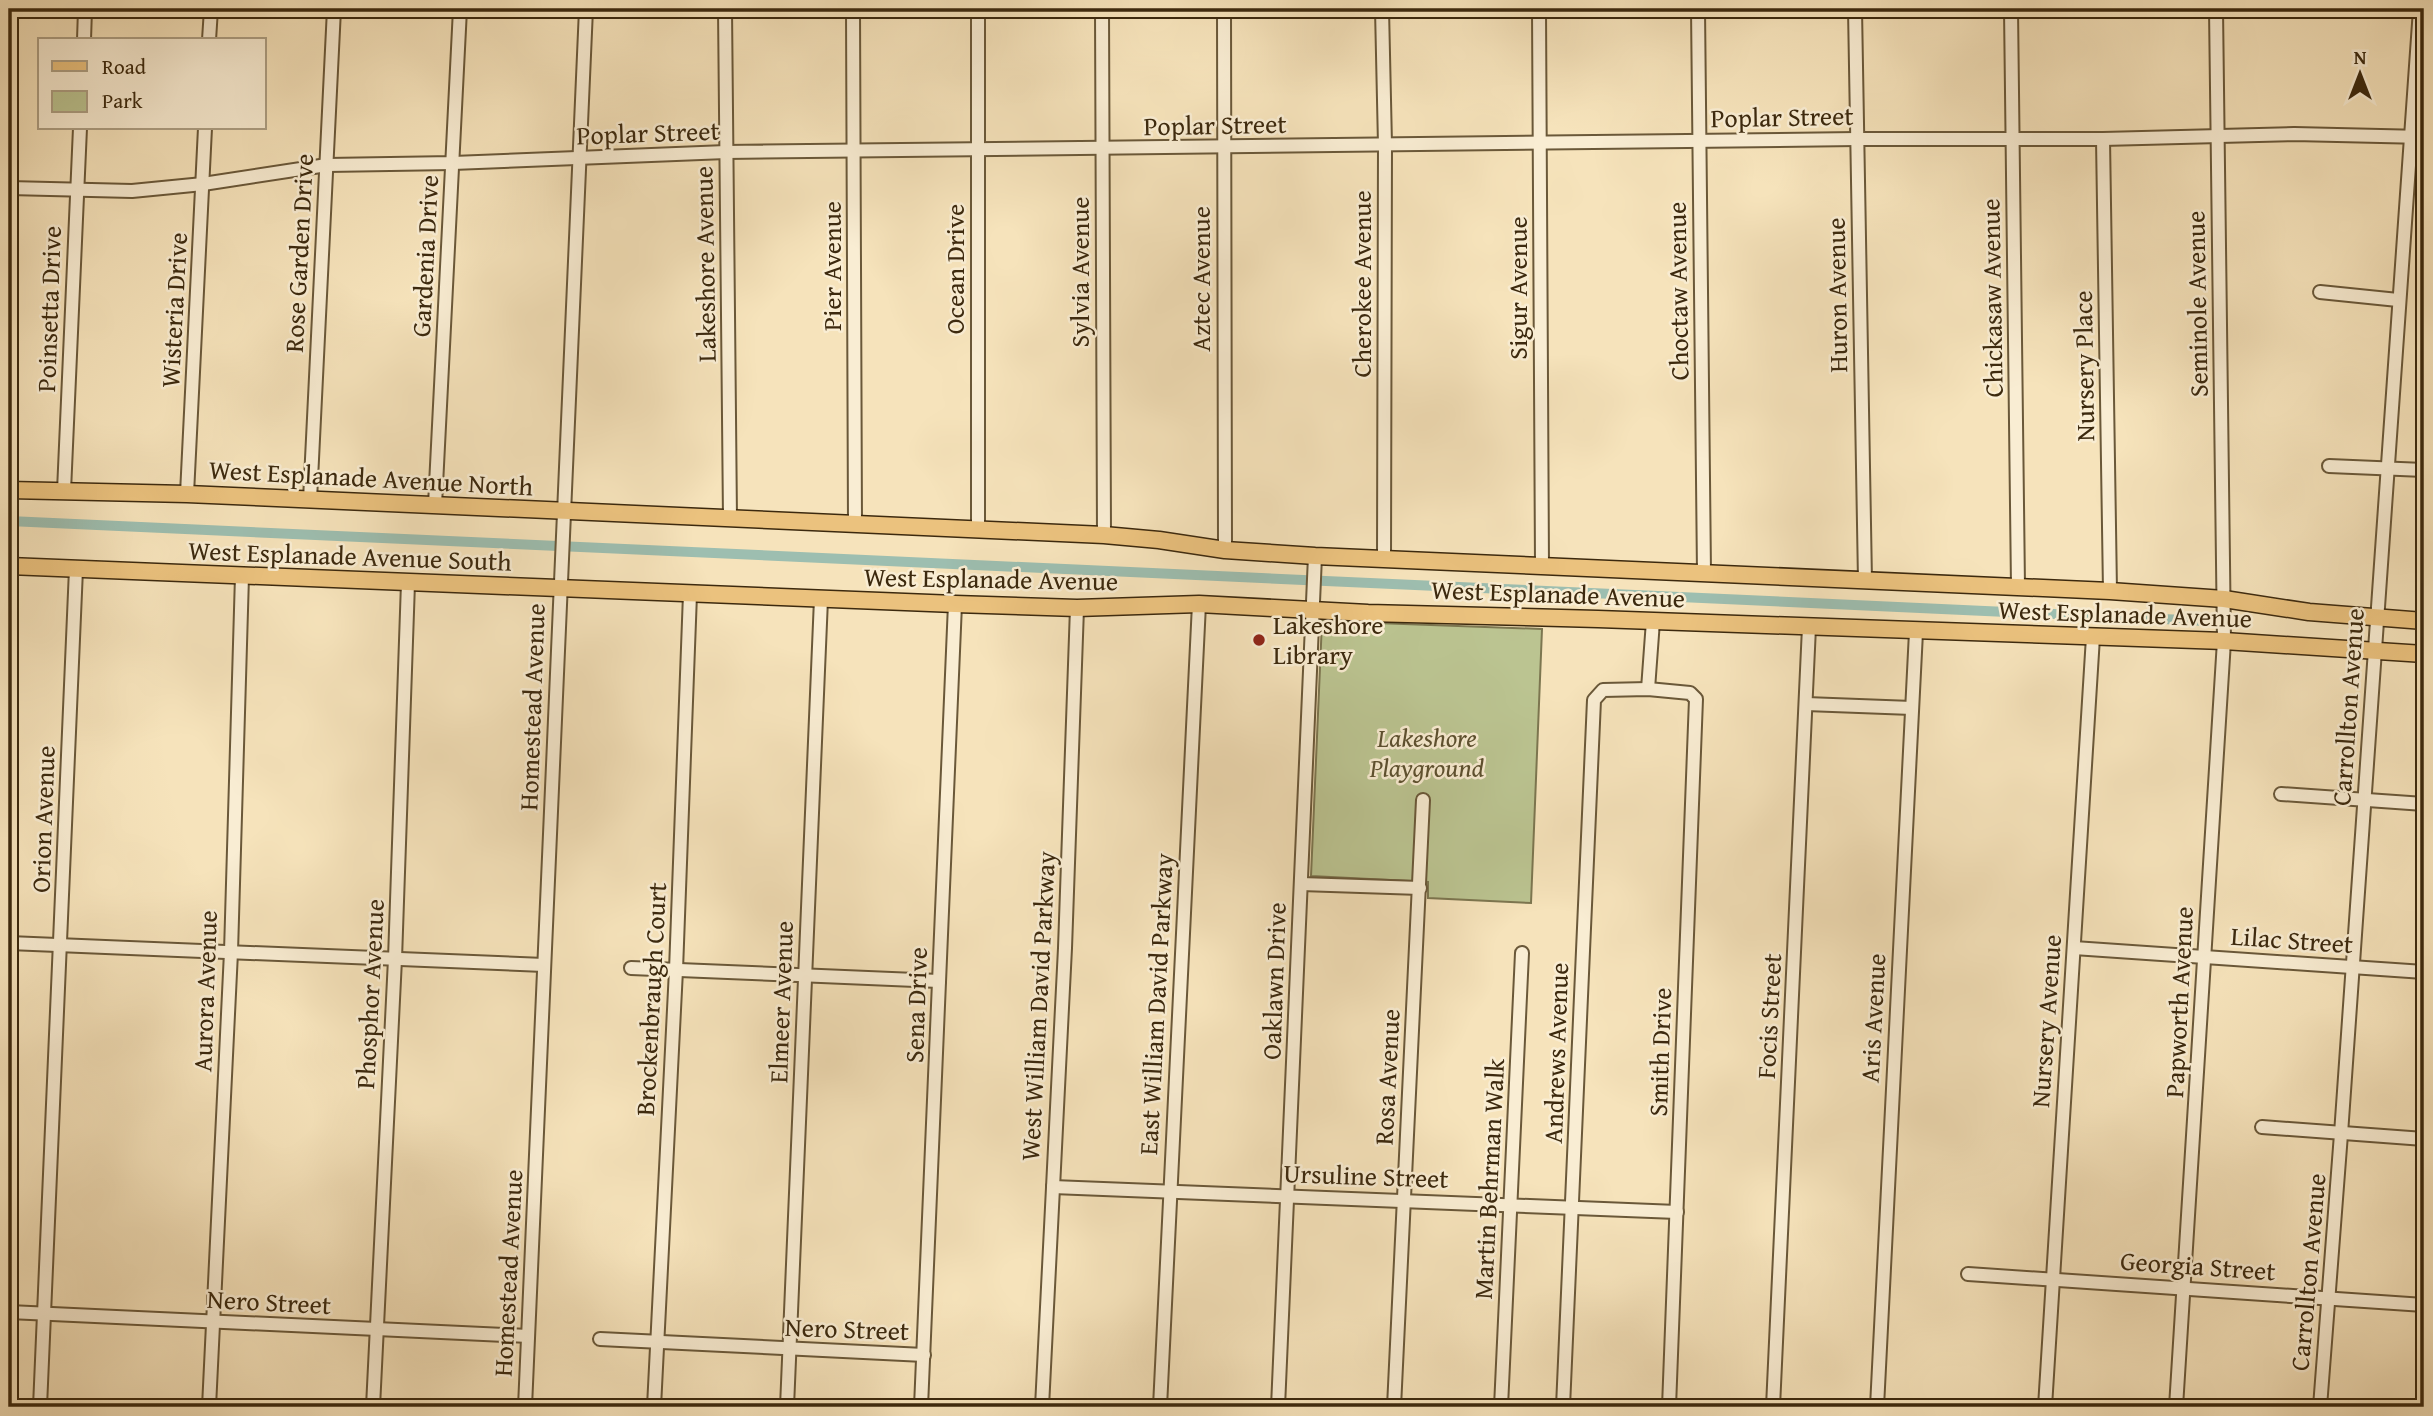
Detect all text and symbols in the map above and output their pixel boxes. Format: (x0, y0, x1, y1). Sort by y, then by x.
legend (38, 38, 266, 130)
north arrow (2324, 38, 2394, 108)
text: N (2354, 43, 2367, 71)
text: Road (102, 51, 147, 82)
text: Park (102, 85, 143, 116)
street label: Poplar Street (1710, 96, 1854, 137)
street label: Poplar Street (1143, 104, 1287, 145)
street label: Poplar Street (576, 111, 720, 154)
street label: Rose Garden Drive (274, 152, 323, 354)
street label: Lakeshore Avenue (683, 166, 726, 362)
street label: Gardenia Drive (401, 174, 448, 338)
street label: Cherokee Avenue (1342, 190, 1381, 378)
street label: Sylvia Avenue (1060, 196, 1099, 348)
street label: Chickasaw Avenue (1970, 198, 2013, 398)
street label: Pier Avenue (812, 201, 851, 331)
street label: Choctaw Avenue (1656, 201, 1699, 381)
street label: Ocean Drive (935, 204, 974, 334)
street label: Aztec Avenue (1181, 206, 1220, 352)
street label: Seminole Avenue (2175, 210, 2218, 398)
street label: Sigur Avenue (1498, 216, 1537, 360)
street label: Huron Avenue (1816, 217, 1857, 373)
street label: Poinsetta Drive (26, 225, 71, 393)
street label: Wisteria Drive (150, 231, 197, 389)
street label: Nursery Place (2063, 290, 2104, 442)
street label: West Esplanade Avenue North (208, 450, 535, 505)
street label: West Esplanade Avenue South (188, 530, 513, 581)
street label: West Esplanade Avenue (864, 557, 1118, 600)
street label: West Esplanade Avenue (1430, 570, 1686, 617)
street label: West Esplanade Avenue (1997, 590, 2253, 637)
street label: Homestead Avenue (508, 603, 555, 811)
place label: Lakeshore Library (1273, 605, 1384, 674)
street label: Carrollton Avenue (2321, 607, 2374, 807)
marker: Lakeshore Library (1251, 632, 1267, 648)
park label: Lakeshore Playground (1369, 718, 1484, 787)
street label: Orion Avenue (20, 745, 65, 893)
street label: West William David Parkway (1010, 850, 1065, 1162)
street label: East William David Parkway (1128, 852, 1183, 1156)
street label: Brockenbraugh Court (625, 881, 676, 1117)
street label: Phosphor Avenue (345, 898, 394, 1090)
street label: Oaklawn Drive (1251, 902, 1296, 1060)
street label: Papworth Avenue (2154, 905, 2203, 1099)
street label: Aurora Avenue (182, 909, 227, 1073)
street label: Lilac Street (2230, 916, 2355, 963)
street label: Elmeer Avenue (758, 920, 803, 1084)
street label: Nursery Avenue (2020, 933, 2071, 1109)
street label: Sena Drive (894, 946, 937, 1064)
street label: Focis Street (1746, 952, 1791, 1080)
street label: Aris Avenue (1850, 952, 1895, 1084)
street label: Andrews Avenue (1533, 962, 1578, 1144)
street label: Smith Drive (1638, 987, 1681, 1117)
street label: Rosa Avenue (1363, 1008, 1410, 1146)
street label: Martin Behrman Walk (1463, 1057, 1514, 1300)
street label: Ursuline Street (1283, 1153, 1449, 1198)
street label: Homestead Avenue (483, 1168, 532, 1378)
street label: Carrollton Avenue (2279, 1172, 2336, 1372)
street label: Georgia Street (2119, 1241, 2277, 1290)
street label: Nero Street (206, 1279, 332, 1324)
street label: Nero Street (784, 1307, 910, 1350)

